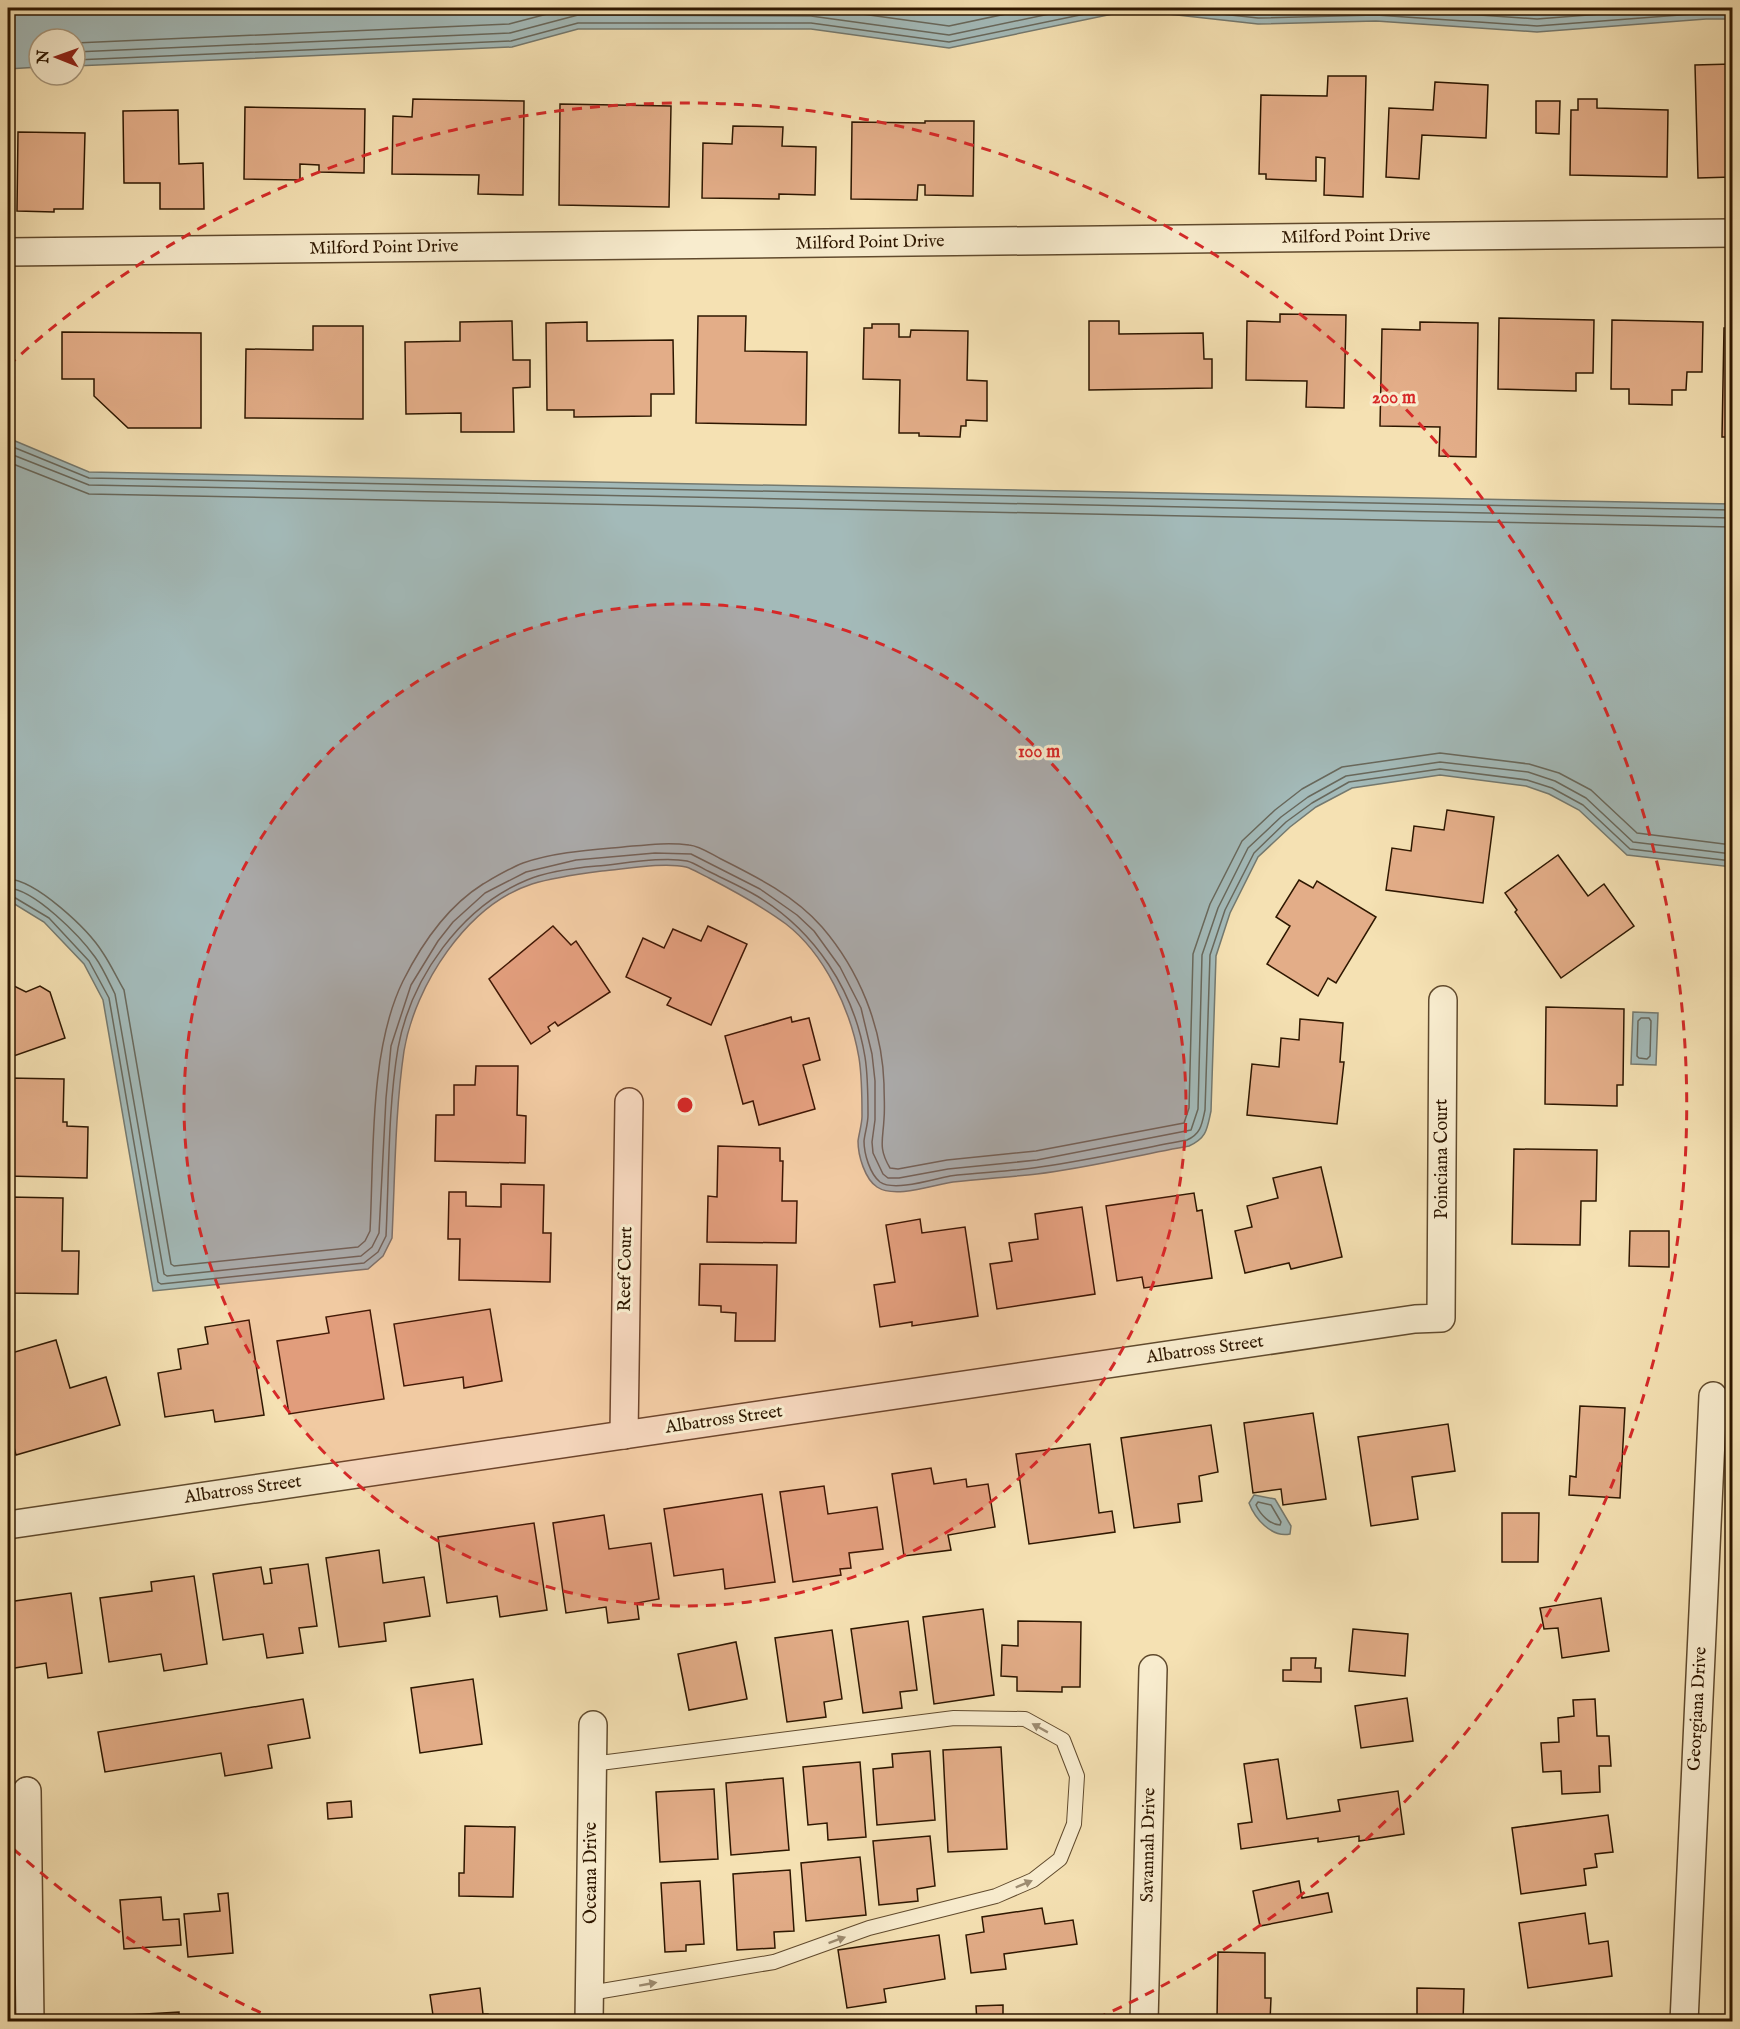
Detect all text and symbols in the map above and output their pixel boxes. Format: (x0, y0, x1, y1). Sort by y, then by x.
north arrow (27, 27, 87, 87)
text: N (34, 50, 54, 65)
street label: Milford Point Drive (1281, 224, 1431, 250)
street label: Milford Point Drive (795, 230, 945, 256)
street label: Milford Point Drive (309, 235, 459, 261)
text: 200 m (1372, 387, 1416, 410)
text: 100 m (1018, 741, 1060, 764)
centre of rings (675, 1095, 695, 1115)
street label: Poinciana Court (1431, 1099, 1454, 1219)
street label: Reef Court (614, 1226, 638, 1312)
street label: Albatross Street (1144, 1330, 1265, 1370)
street label: Albatross Street (663, 1400, 784, 1440)
street label: Albatross Street (182, 1470, 303, 1510)
street label: Georgiana Drive (1683, 1646, 1713, 1772)
one-way arrow (1032, 1722, 1048, 1733)
street label: Savannah Drive (1136, 1787, 1162, 1903)
street label: Oceana Drive (580, 1822, 603, 1924)
one-way arrow (1015, 1879, 1033, 1889)
one-way arrow (828, 1934, 846, 1944)
one-way arrow (638, 1979, 657, 1988)

